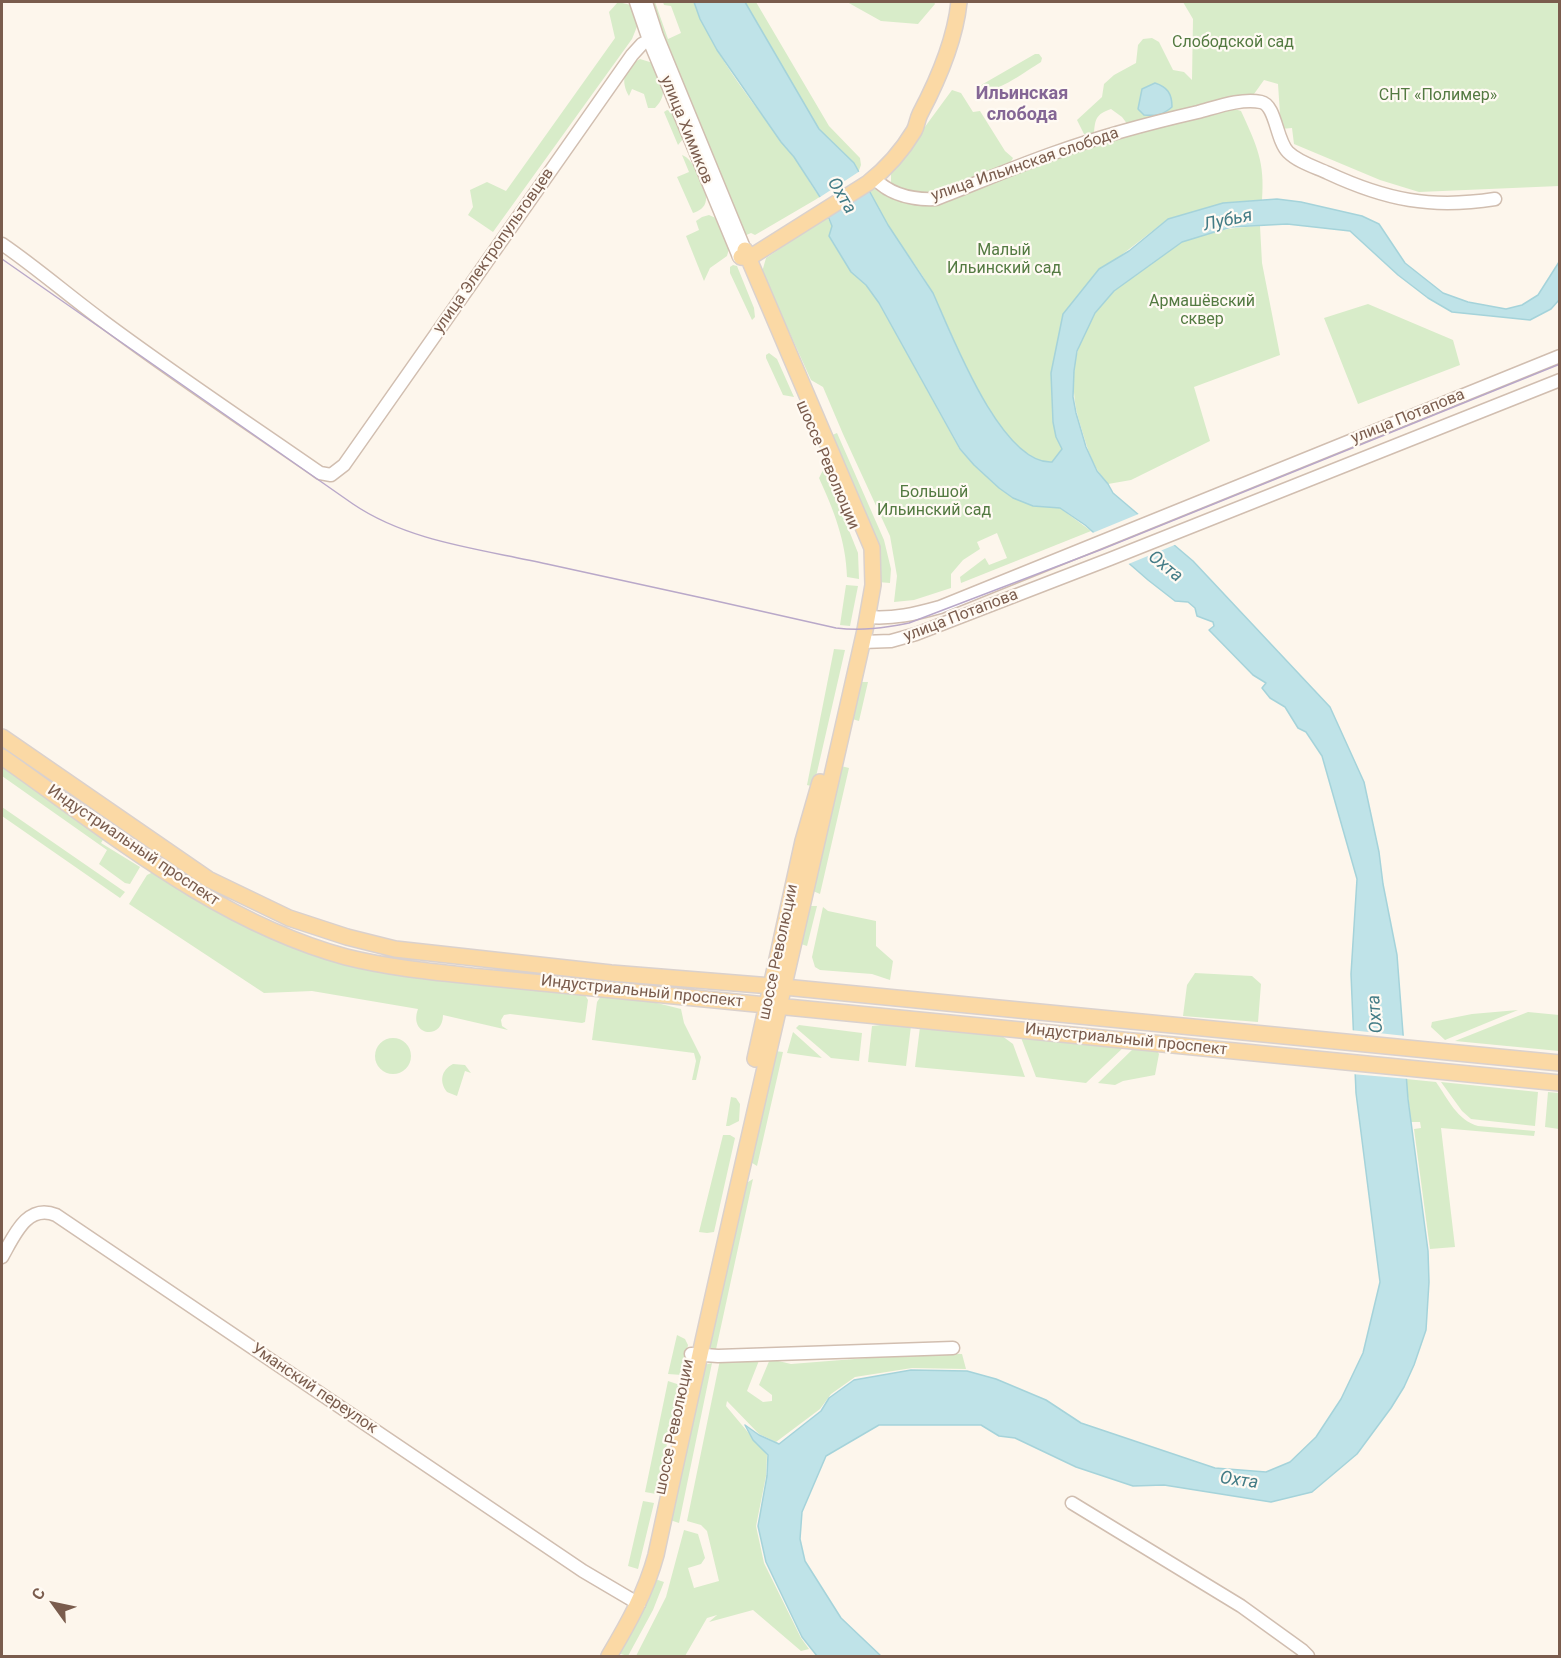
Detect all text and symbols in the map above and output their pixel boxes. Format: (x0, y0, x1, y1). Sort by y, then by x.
park label: Слободской сад (1172, 33, 1294, 53)
street label: улица Химиков (656, 73, 716, 187)
district label: Ильинская слобода (976, 83, 1068, 125)
park label: СНТ «Полимер» (1379, 86, 1497, 106)
street label: улица Ильинская слобода (929, 124, 1121, 206)
street label: улица Электропультовцев (430, 165, 558, 337)
water label: Охта (822, 174, 860, 218)
water label: Лубья (1202, 205, 1254, 237)
park label: Малый Ильинский сад (947, 241, 1061, 279)
park label: Армашёвский сквер (1149, 292, 1255, 330)
street label: улица Потапова (1348, 385, 1468, 449)
street label: шоссе Революции (791, 398, 863, 532)
park label: Большой Ильинский сад (877, 483, 991, 521)
water label: Охта (1143, 547, 1187, 587)
street label: улица Потапова (901, 585, 1021, 647)
street label: Индустриальный проспект (43, 781, 223, 911)
street label: шоссе Революции (755, 882, 803, 1022)
street label: Индустриальный проспект (540, 972, 744, 1012)
water label: Охта (1364, 994, 1388, 1034)
street label: Индустриальный проспект (1024, 1020, 1228, 1060)
street label: Уманский переулок (247, 1340, 381, 1438)
street label: шоссе Революции (651, 1357, 699, 1497)
water label: Охта (1218, 1468, 1260, 1494)
north arrow (24, 1574, 84, 1634)
text: С (28, 1584, 49, 1603)

